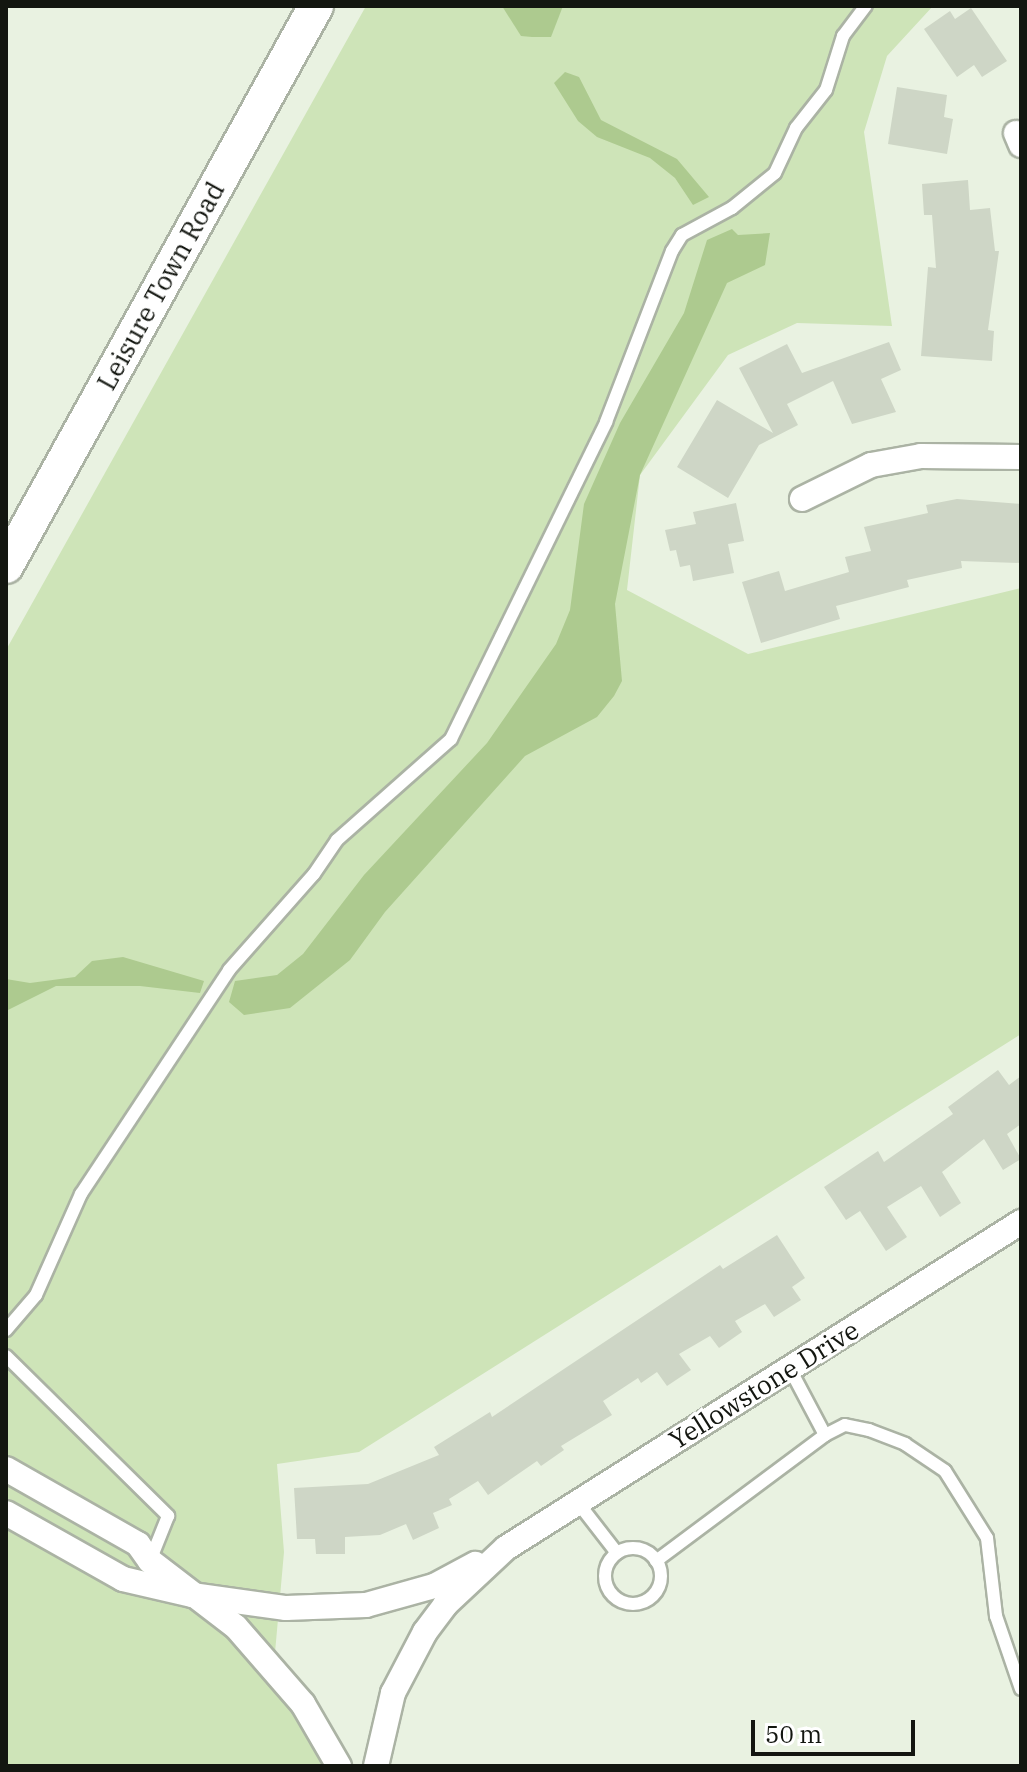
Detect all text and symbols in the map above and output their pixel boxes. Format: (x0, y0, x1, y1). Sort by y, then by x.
street label: Leisure Town Road (91, 177, 231, 395)
street label: Yellowstone Drive (664, 1314, 864, 1456)
scale bar (755, 1704, 919, 1754)
text: 50 m (765, 1718, 822, 1750)

